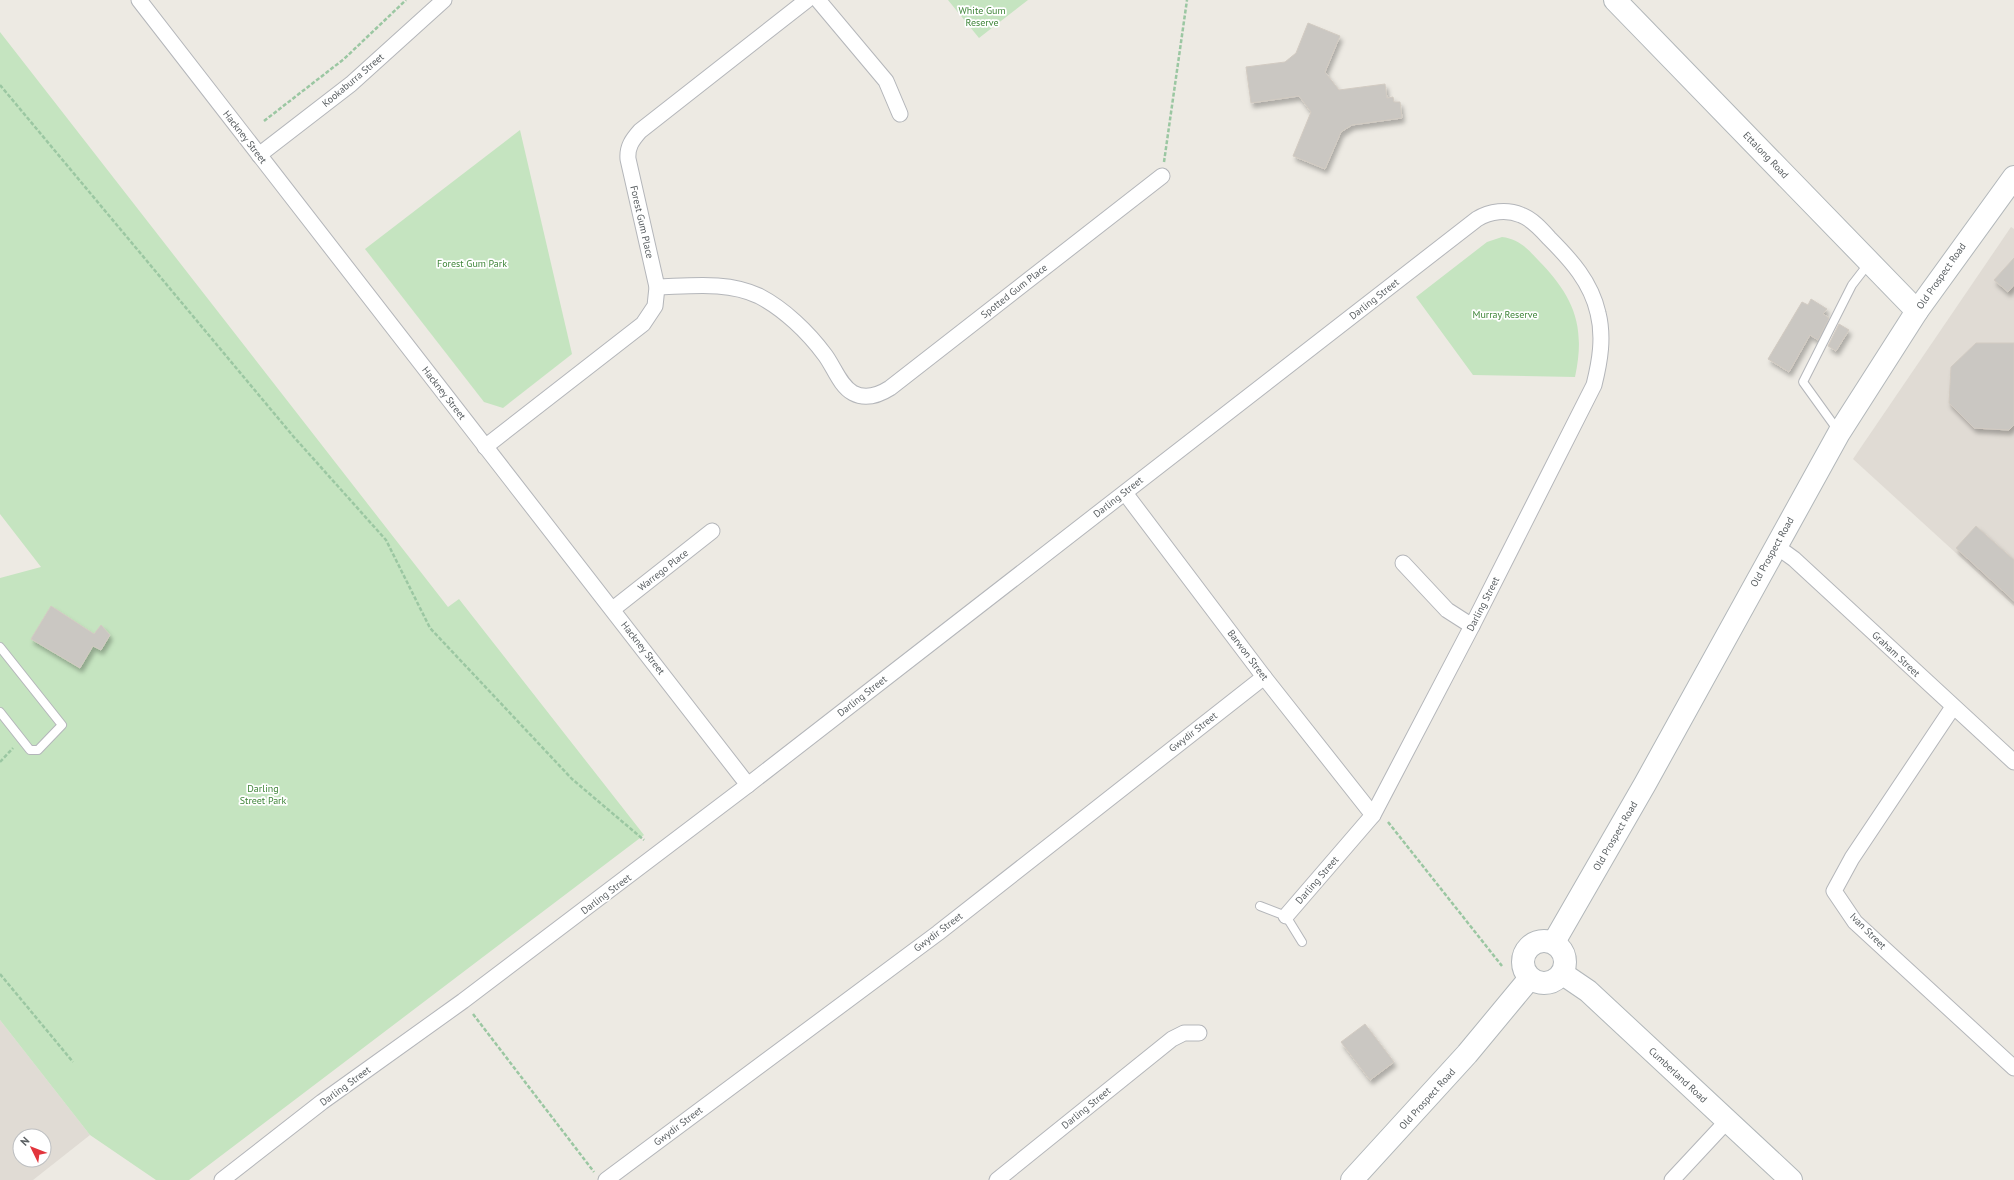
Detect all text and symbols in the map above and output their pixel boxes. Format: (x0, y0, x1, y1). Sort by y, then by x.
park label: White Gum Reserve (958, 4, 1006, 29)
street label: Kookaburra Street (319, 50, 387, 110)
street label: Hackney Street (220, 108, 270, 167)
street label: Ettalong Road (1740, 129, 1792, 181)
street label: Forest Gum Place (627, 184, 657, 260)
street label: Old Prospect Road (1913, 240, 1969, 312)
park label: Forest Gum Park (437, 257, 507, 270)
street label: Spotted Gum Place (978, 261, 1050, 321)
street label: Darling Street (1347, 275, 1402, 322)
park label: Murray Reserve (1472, 308, 1538, 321)
street label: Hackney Street (419, 364, 469, 423)
street label: Darling Street (1091, 473, 1146, 520)
street label: Old Prospect Road (1747, 515, 1797, 589)
street label: Warrego Place (635, 546, 691, 594)
street label: Darling Street (1464, 574, 1503, 633)
street label: Hackney Street (618, 619, 668, 678)
street label: Barwon Street (1225, 627, 1272, 684)
street label: Graham Street (1869, 628, 1923, 680)
street label: Darling Street (835, 672, 890, 719)
street label: Gwydir Street (1166, 709, 1220, 755)
park label: Darling Street Park (240, 782, 287, 807)
street label: Old Prospect Road (1590, 799, 1640, 873)
street label: Darling Street (1293, 853, 1342, 907)
street label: Darling Street (578, 871, 634, 917)
street label: Gwydir Street (911, 909, 965, 955)
street label: Ivan Street (1847, 910, 1889, 952)
street label: Cumberland Road (1646, 1045, 1710, 1105)
street label: Darling Street (317, 1063, 373, 1109)
street label: Old Prospect Road (1396, 1066, 1458, 1132)
street label: Darling Street (1059, 1084, 1114, 1132)
street label: Gwydir Street (651, 1103, 705, 1149)
north arrow (12, 1128, 52, 1168)
text: N (17, 1134, 32, 1149)

